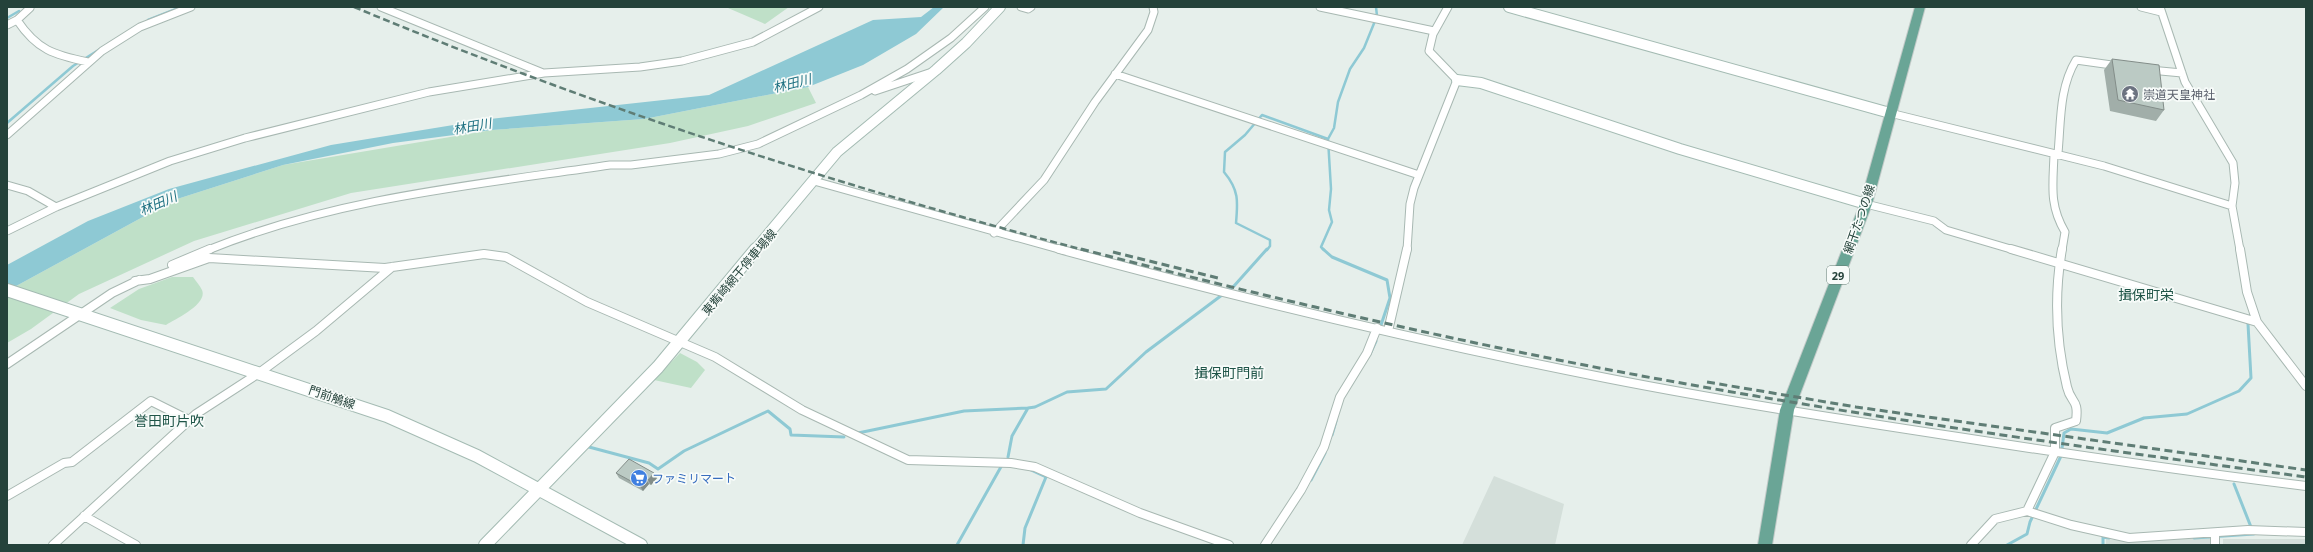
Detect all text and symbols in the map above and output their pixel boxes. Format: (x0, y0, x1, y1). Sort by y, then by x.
water label: 林田川 (771, 69, 815, 96)
temple icon: 崇道天皇神社 (2120, 84, 2140, 104)
place label: 崇道天皇神社 (2143, 86, 2215, 103)
water label: 林田川 (451, 113, 495, 138)
street label: 網干たつの線 (1839, 182, 1879, 256)
water label: 林田川 (137, 186, 181, 219)
street label: 東觜崎網干停車場線 (698, 225, 780, 319)
road number: 29 (1827, 266, 1849, 284)
district label: 揖保町栄 (2118, 285, 2174, 304)
district label: 揖保町門前 (1194, 363, 1264, 382)
street label: 門前鵤線 (307, 381, 357, 413)
district label: 誉田町片吹 (134, 411, 204, 430)
supermarket icon: ファミリマート (629, 468, 649, 488)
place label: ファミリマート (652, 470, 736, 487)

